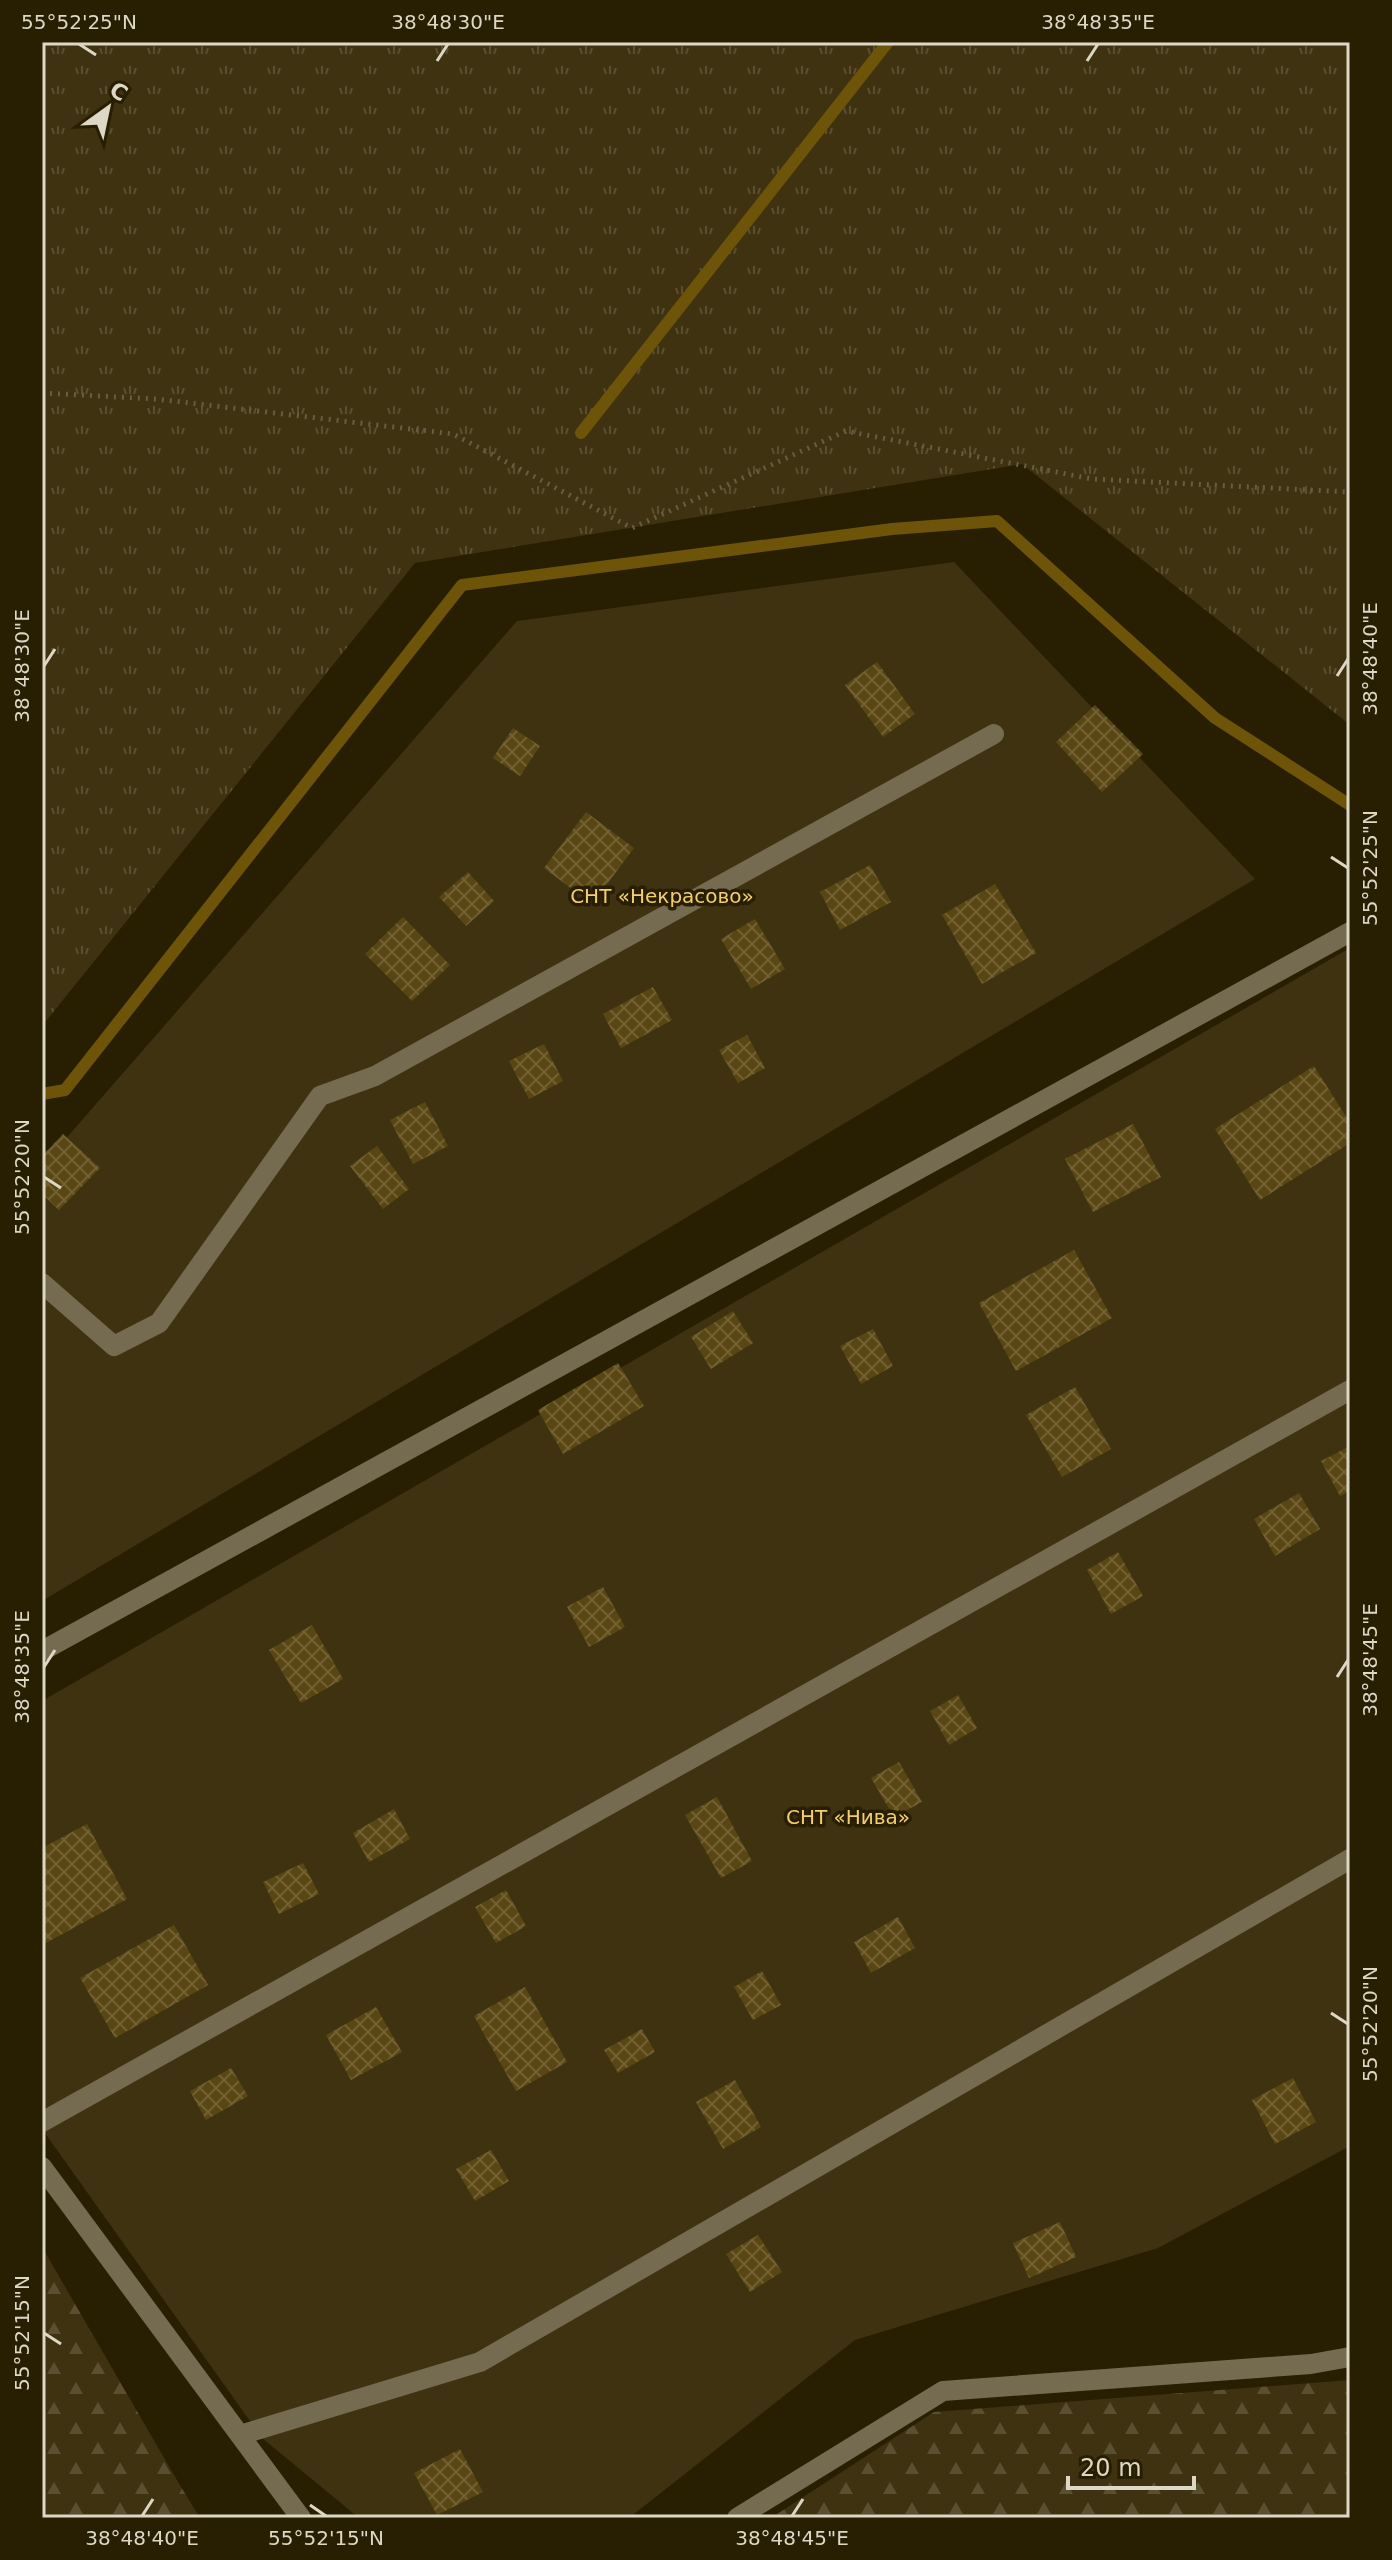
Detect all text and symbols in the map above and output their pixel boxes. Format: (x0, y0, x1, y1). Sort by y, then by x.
text: 55°52'25"N (21, 10, 137, 34)
text: 38°48'30"E (391, 10, 505, 34)
text: 38°48'35"E (1041, 10, 1155, 34)
north arrow (68, 68, 148, 148)
text: С (105, 77, 132, 107)
text: 38°48'40"E (1358, 602, 1382, 716)
text: 38°48'30"E (10, 609, 34, 723)
text: 55°52'25"N (1358, 810, 1382, 926)
park label: СНТ «Некрасово» (570, 884, 754, 908)
text: 55°52'20"N (10, 1119, 34, 1235)
text: 38°48'45"E (1358, 1603, 1382, 1717)
text: 38°48'35"E (10, 1610, 34, 1724)
park label: СНТ «Нива» (786, 1805, 910, 1829)
text: 55°52'20"N (1358, 1966, 1382, 2082)
text: 55°52'15"N (10, 2275, 34, 2391)
scale bar (1068, 2440, 1194, 2490)
text: 20 m (1080, 2454, 1142, 2482)
text: 38°48'40"E (85, 2526, 199, 2550)
text: 55°52'15"N (268, 2526, 384, 2550)
text: 38°48'45"E (735, 2526, 849, 2550)

